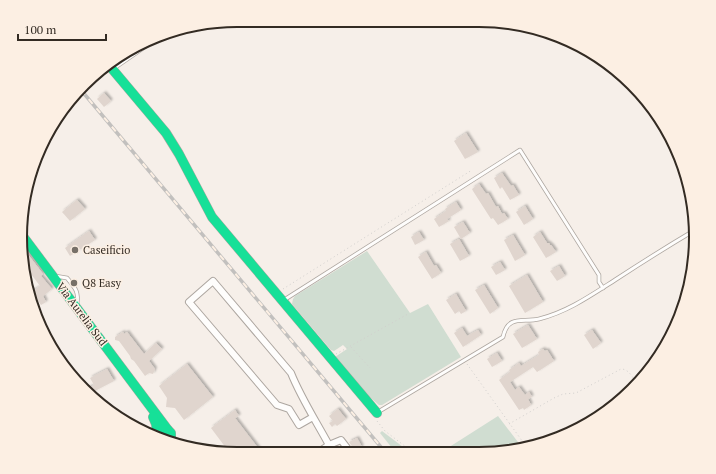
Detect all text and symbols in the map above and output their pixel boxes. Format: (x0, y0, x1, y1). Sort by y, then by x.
scale bar (18, 16, 106, 42)
text: 100 m (24, 22, 57, 37)
place label: Caseificio (83, 243, 130, 257)
marker: Caseificio (70, 245, 80, 255)
place label: Q8 Easy (82, 276, 121, 290)
marker: Q8 Easy (69, 278, 79, 288)
street label: Via Aurelia Sud (54, 280, 110, 348)

